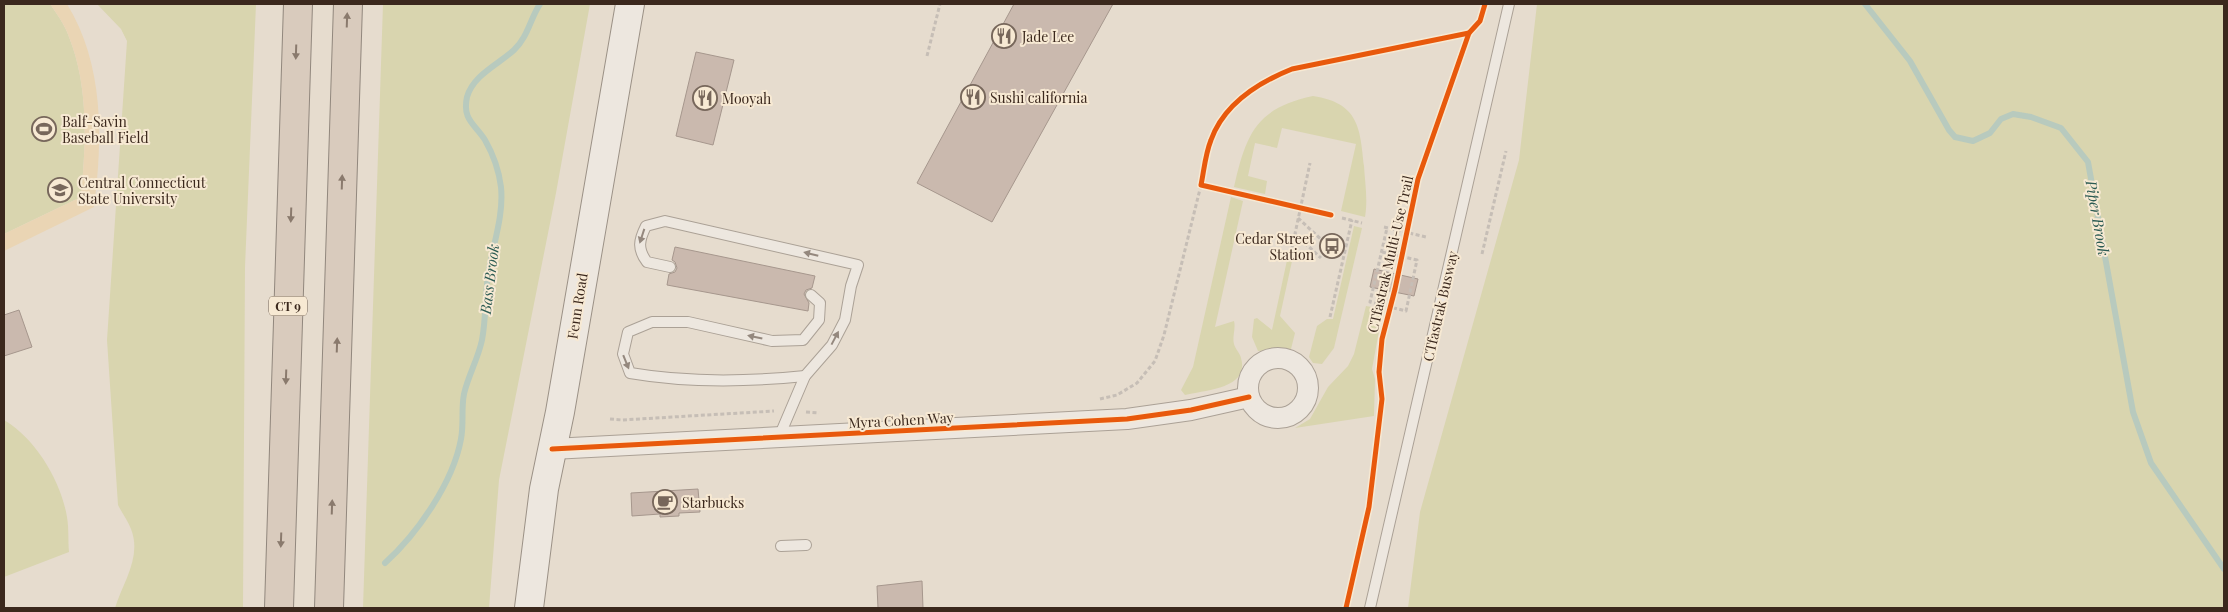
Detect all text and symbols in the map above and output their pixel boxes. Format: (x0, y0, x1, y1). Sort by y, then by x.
one-way arrow (344, 12, 352, 28)
restaurant icon: Jade Lee (991, 23, 1017, 49)
place label: Jade Lee (1021, 27, 1074, 46)
one-way arrow (292, 45, 300, 61)
restaurant icon: Sushi california (960, 84, 986, 110)
restaurant icon: Mooyah (692, 85, 718, 111)
place label: Sushi california (990, 88, 1087, 107)
place label: Mooyah (722, 89, 772, 108)
place label: Balf-Savin Baseball Field (62, 112, 149, 147)
sports icon: Balf-Savin Baseball Field (31, 116, 57, 142)
place label: Central Connecticut State University (78, 173, 207, 208)
one-way arrow (339, 174, 347, 190)
street label: CTfastrak Multi-Use Trail (1363, 174, 1417, 334)
school or university icon: Central Connecticut State University (47, 177, 73, 203)
water label: Piper Brook (2081, 178, 2115, 258)
one-way arrow (287, 207, 295, 223)
one-way arrow (638, 228, 646, 243)
place label: Cedar Street Station (1235, 229, 1315, 264)
bus stop icon: Cedar Street Station (1319, 233, 1345, 259)
water label: Bass Brook (475, 243, 503, 316)
street label: CTfastrak Busway (1418, 249, 1462, 363)
one-way arrow (803, 250, 818, 258)
street label: Fenn Road (562, 272, 592, 340)
road number: CT 9 (269, 296, 307, 316)
one-way arrow (831, 331, 839, 346)
one-way arrow (747, 333, 762, 341)
one-way arrow (333, 336, 341, 352)
one-way arrow (623, 355, 630, 370)
one-way arrow (282, 370, 290, 386)
street label: Myra Cohen Way (848, 408, 954, 432)
cafe icon: Starbucks (652, 489, 678, 515)
place label: Starbucks (682, 493, 744, 512)
one-way arrow (328, 499, 336, 515)
one-way arrow (276, 532, 284, 548)

